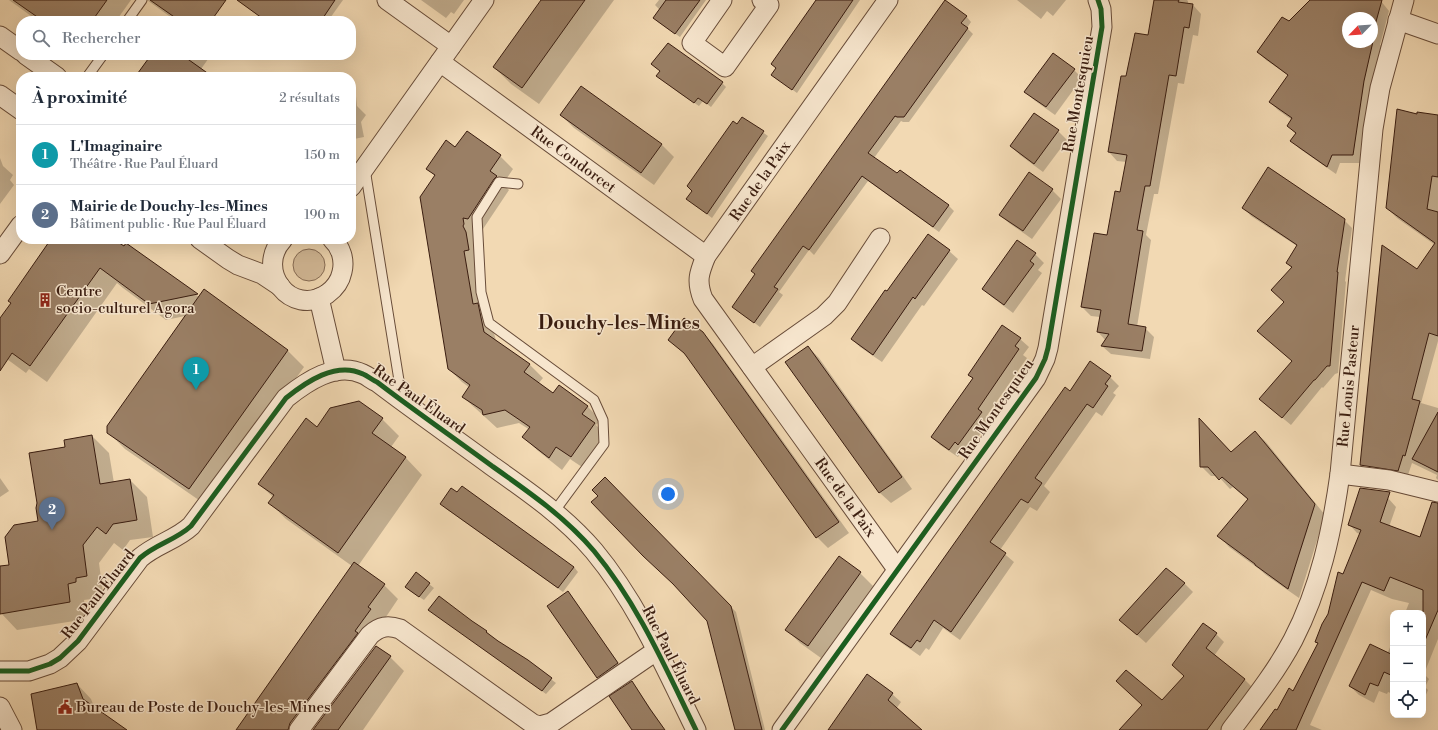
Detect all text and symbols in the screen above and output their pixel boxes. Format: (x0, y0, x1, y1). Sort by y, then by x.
north arrow (1342, 12, 1378, 48)
search box (16, 16, 356, 60)
icon: search (30, 27, 52, 49)
text: Rechercher (62, 29, 141, 48)
street label: Rue Montesquieu (1059, 34, 1098, 154)
text: À proximité (32, 87, 127, 109)
text: 2 résultats (279, 90, 340, 106)
street label: Rue Condorcet (527, 122, 620, 197)
text: L'Imaginaire (70, 137, 162, 156)
street label: Rue de la Paix (726, 137, 795, 225)
text: 1 (42, 147, 48, 163)
text: 150 m (305, 147, 340, 163)
text: Théâtre · Rue Paul Éluard (70, 156, 218, 172)
text: Mairie de Douchy-les-Mines (70, 197, 268, 216)
text: 2 (41, 207, 49, 223)
text: 190 m (304, 207, 340, 223)
text: Bâtiment public · Rue Paul Éluard (70, 216, 266, 232)
place label: Centre socio-culturel Agora (56, 282, 195, 318)
building icon: Centre socio-culturel Agora (37, 292, 53, 308)
district label: Douchy-les-Mines (538, 311, 700, 335)
street label: Rue Louis Pasteur (1334, 324, 1364, 448)
street label: Rue Montesquieu (955, 355, 1038, 463)
pin: 1 (183, 357, 209, 390)
street label: Rue Paul Éluard (369, 360, 470, 439)
street label: Rue de la Paix (810, 454, 880, 542)
your location (658, 484, 678, 504)
pin: 2 (39, 497, 65, 530)
street label: Rue Paul Éluard (57, 545, 140, 643)
street label: Rue Paul Éluard (637, 602, 705, 708)
map controls (1390, 610, 1426, 718)
button: + (1390, 610, 1426, 646)
button: − (1390, 646, 1426, 682)
button: locate (1390, 682, 1426, 718)
place label: Bureau de Poste de Douchy-les-Mines (75, 698, 331, 717)
public building icon: Bureau de Poste de Douchy-les-Mines (57, 699, 73, 715)

